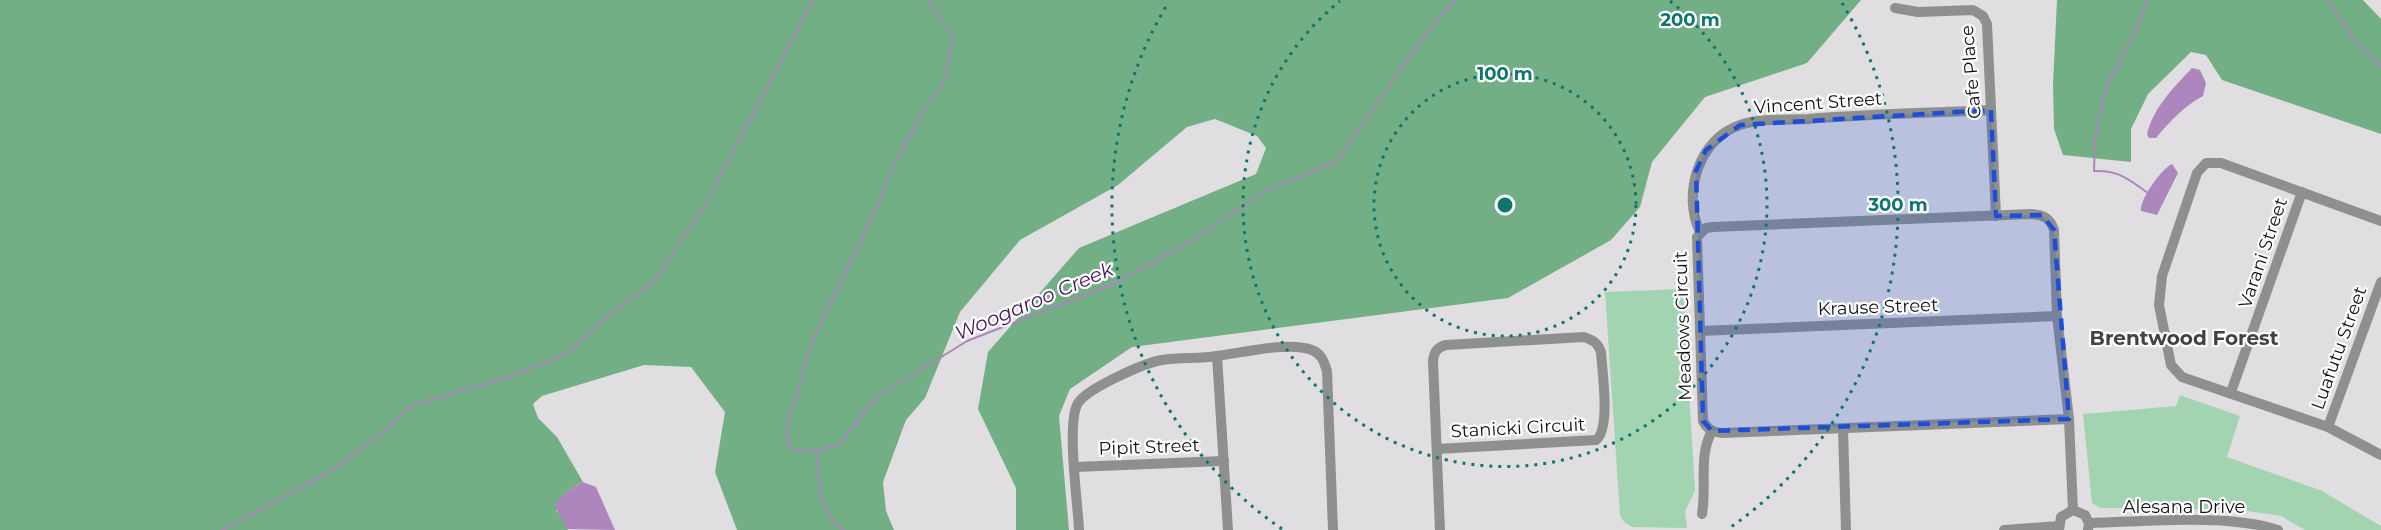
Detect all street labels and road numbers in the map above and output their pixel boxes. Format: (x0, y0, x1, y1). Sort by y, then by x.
street label: Cafe Place (1956, 24, 1986, 120)
street label: Vincent Street (1753, 88, 1883, 118)
street label: Varani Street (2234, 195, 2292, 311)
street label: Meadows Circuit (1669, 251, 1697, 401)
street label: Luafutu Street (2306, 283, 2372, 413)
street label: Krause Street (1817, 294, 1939, 320)
street label: Stanicki Circuit (1450, 413, 1586, 443)
street label: Pipit Street (1098, 434, 1200, 460)
street label: Alesana Drive (2123, 496, 2245, 518)

